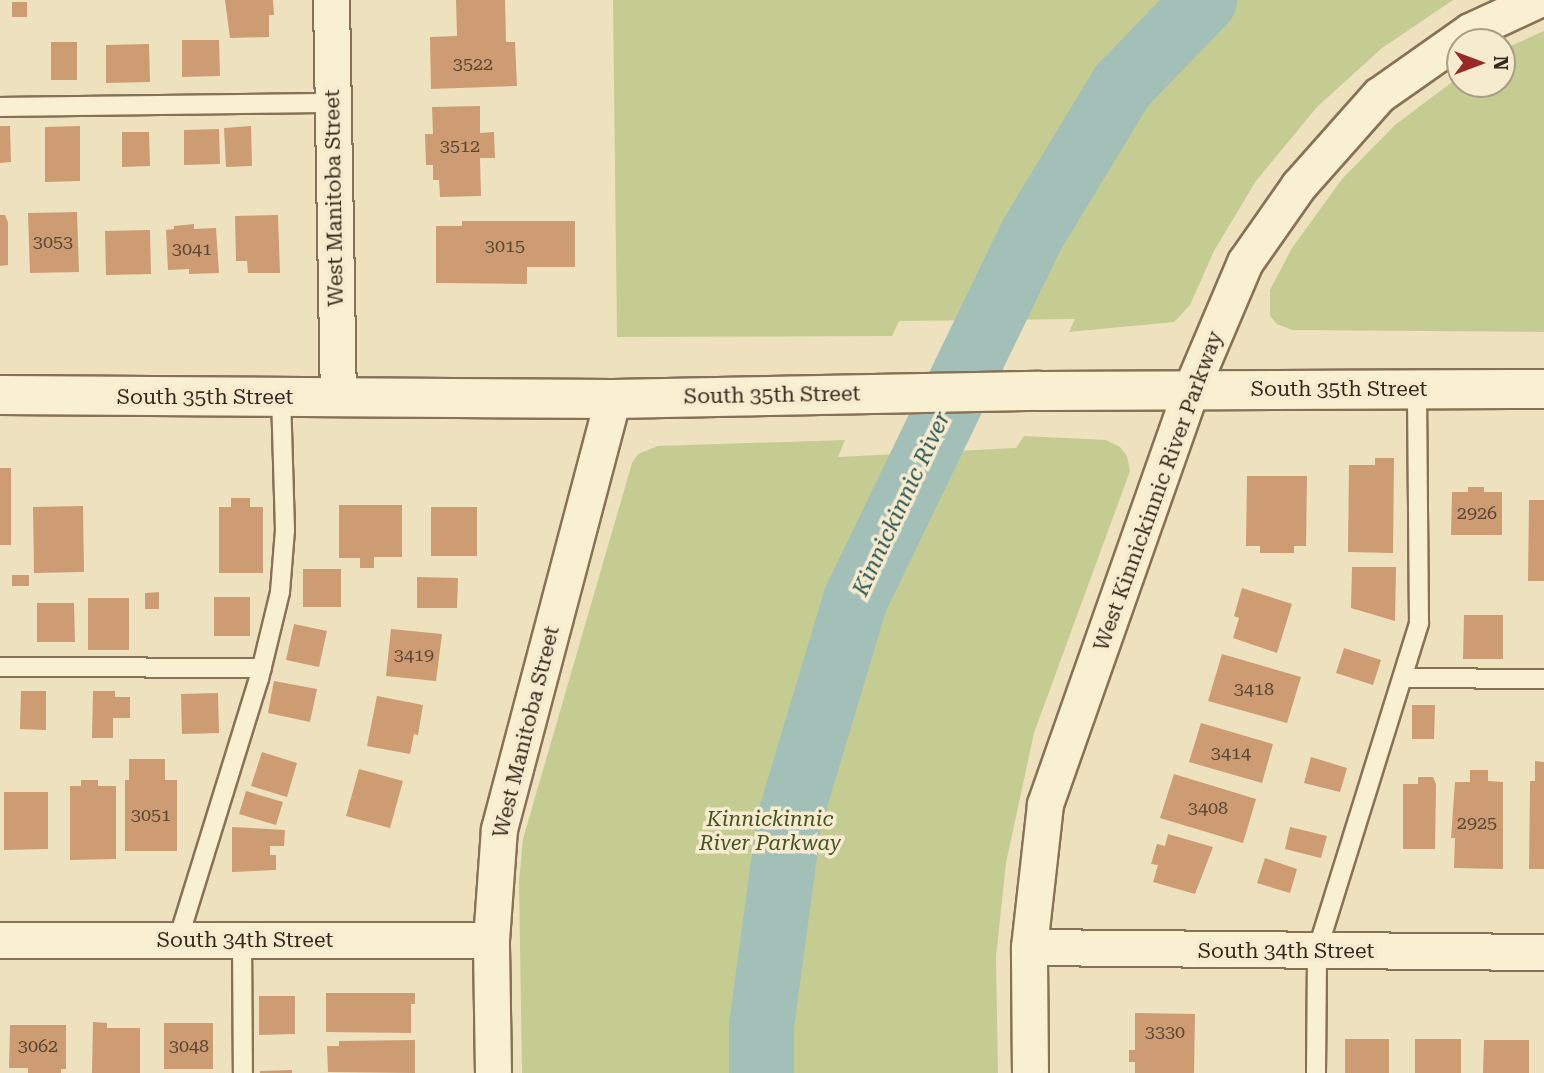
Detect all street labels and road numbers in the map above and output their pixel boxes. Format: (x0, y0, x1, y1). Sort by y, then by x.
street label: West Manitoba Street (320, 89, 348, 307)
street label: West Kinnickinnic River Parkway (1088, 328, 1228, 654)
street label: South 35th Street (1251, 376, 1427, 402)
street label: South 35th Street (684, 381, 860, 409)
street label: South 35th Street (117, 384, 293, 410)
street label: West Manitoba Street (487, 624, 565, 840)
street label: South 34th Street (157, 927, 333, 953)
street label: South 34th Street (1198, 938, 1374, 964)

